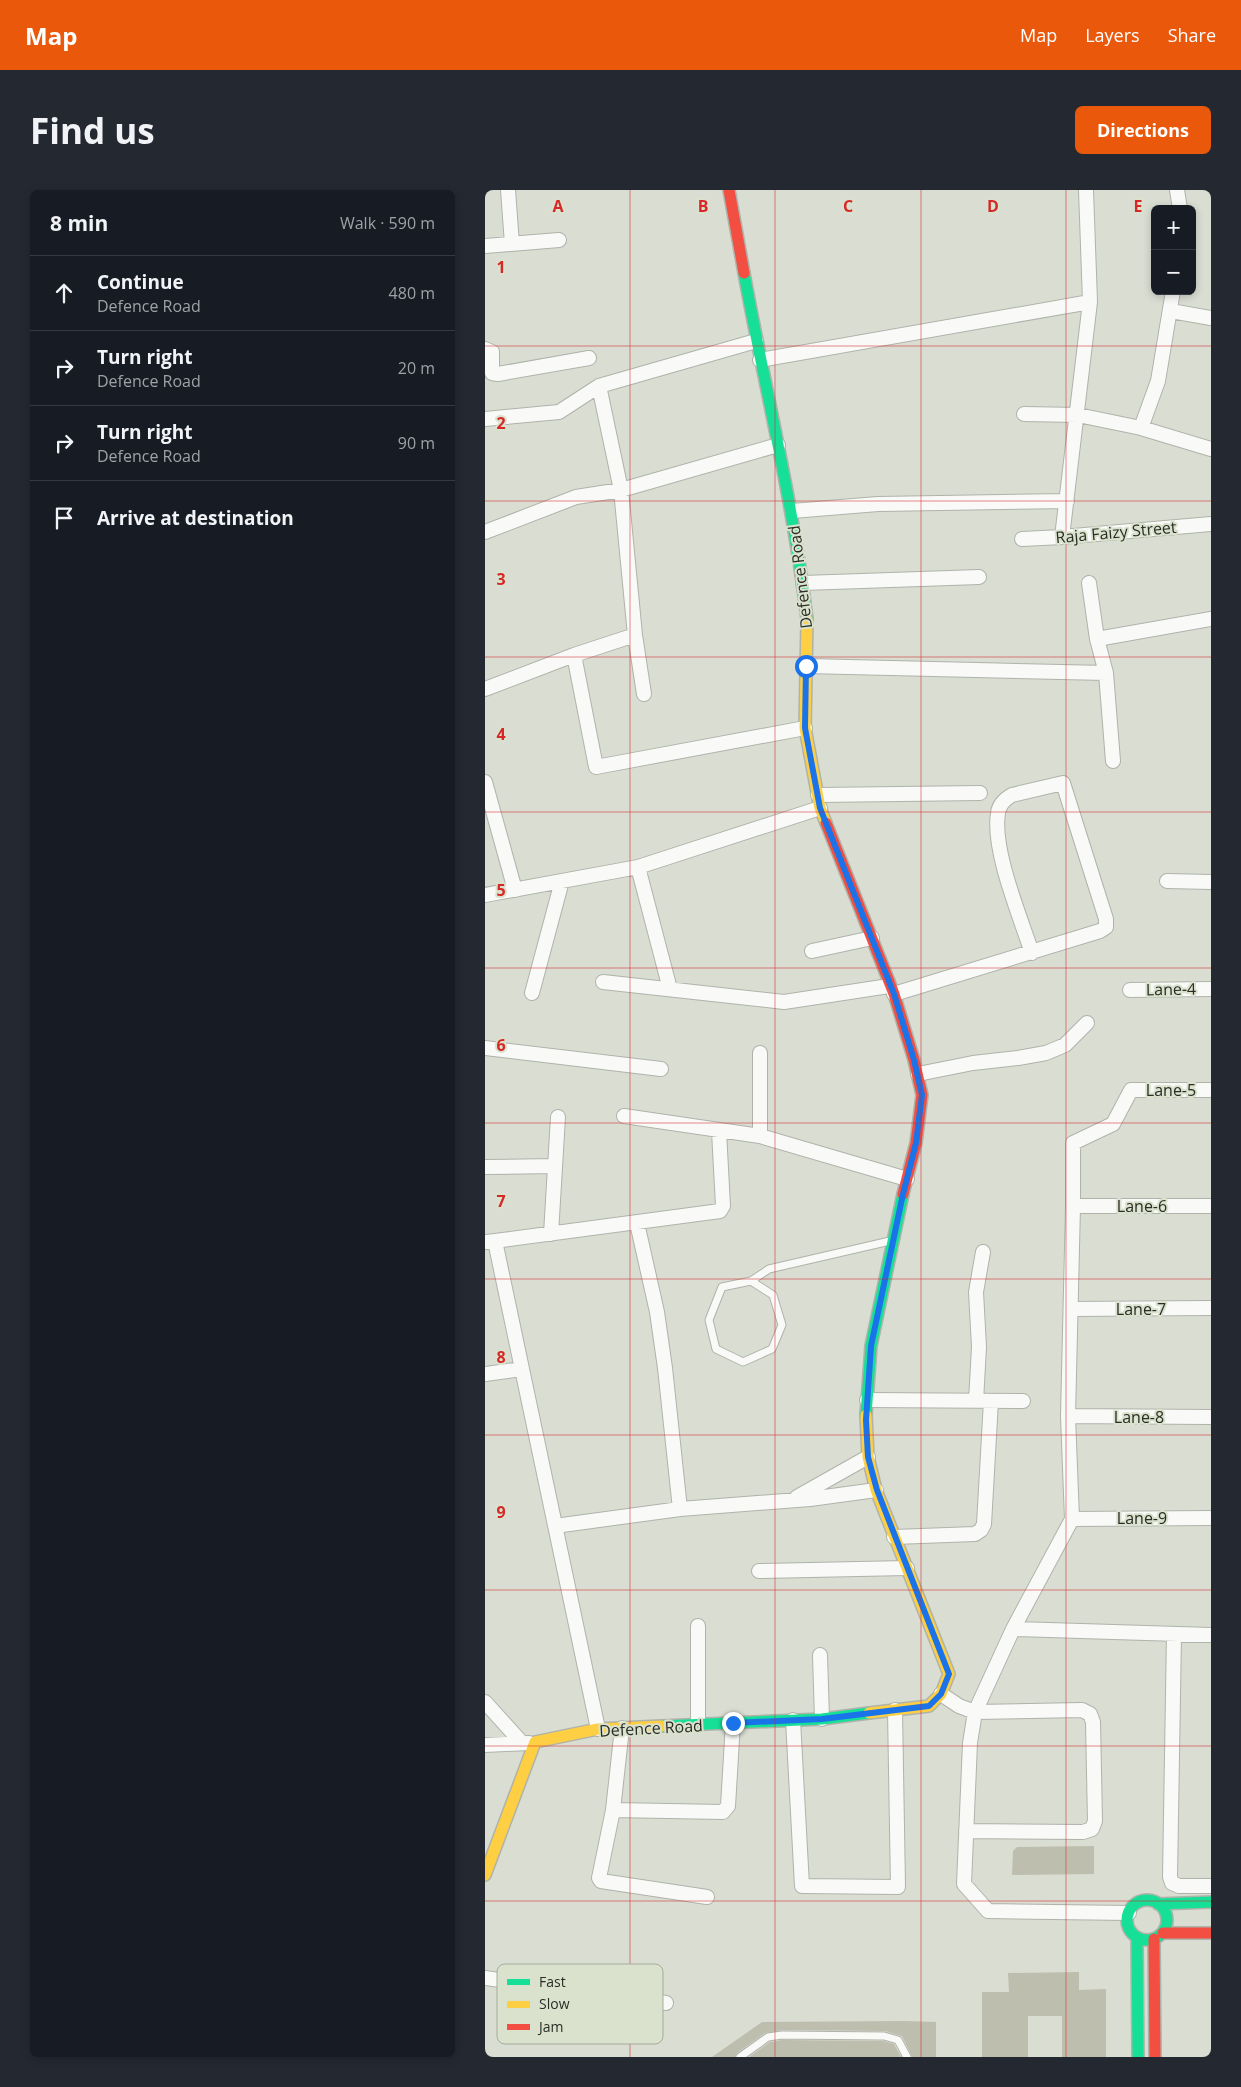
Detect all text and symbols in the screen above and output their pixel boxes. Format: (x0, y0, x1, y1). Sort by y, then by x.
text: Map (25, 19, 77, 52)
text: Map (1020, 23, 1057, 47)
text: Layers (1085, 23, 1140, 47)
text: Share (1168, 23, 1216, 47)
button: Directions (1075, 106, 1211, 154)
text: Find us (30, 107, 155, 154)
text: A (552, 195, 564, 217)
text: B (698, 195, 708, 217)
text: C (843, 195, 853, 217)
text: D (987, 195, 999, 217)
text: E (1134, 195, 1143, 217)
map controls (1151, 205, 1196, 295)
button: + (1151, 205, 1196, 250)
text: 8 min (50, 209, 108, 237)
text: Walk · 590 m (340, 212, 435, 234)
button: − (1151, 250, 1196, 295)
text: 1 (496, 256, 506, 278)
text: Continue (97, 269, 184, 295)
icon: ahead (50, 279, 78, 307)
text: 480 m (389, 282, 435, 304)
text: Defence Road (97, 295, 201, 317)
text: Turn right (97, 344, 192, 370)
icon: right (50, 354, 78, 382)
text: 20 m (398, 357, 435, 379)
text: Defence Road (97, 370, 201, 392)
text: 2 (496, 412, 506, 434)
text: Turn right (97, 419, 192, 445)
icon: right (50, 429, 78, 457)
text: 90 m (398, 432, 435, 454)
text: Defence Road (97, 445, 201, 467)
icon: arrive (50, 504, 78, 532)
text: Arrive at destination (97, 505, 294, 531)
street label: Raja Faizy Street (1055, 516, 1178, 548)
street label: Defence Road (783, 524, 817, 630)
text: 3 (496, 568, 506, 590)
route start (795, 655, 818, 678)
text: 4 (496, 723, 506, 745)
text: 5 (496, 879, 506, 901)
street label: Lane-4 (1146, 978, 1196, 1000)
text: 6 (496, 1034, 506, 1056)
street label: Lane-5 (1146, 1079, 1196, 1101)
text: 7 (496, 1190, 506, 1212)
street label: Lane-6 (1117, 1195, 1167, 1217)
street label: Lane-7 (1116, 1298, 1166, 1320)
text: 8 (496, 1346, 506, 1368)
street label: Lane-8 (1114, 1406, 1164, 1428)
text: 9 (496, 1501, 506, 1523)
street label: Lane-9 (1117, 1507, 1167, 1529)
route end (722, 1712, 745, 1735)
street label: Defence Road (599, 1714, 703, 1742)
legend (497, 1964, 663, 2044)
text: Fast (539, 1972, 566, 1991)
text: Slow (539, 1994, 570, 2013)
text: Jam (537, 2017, 564, 2036)

